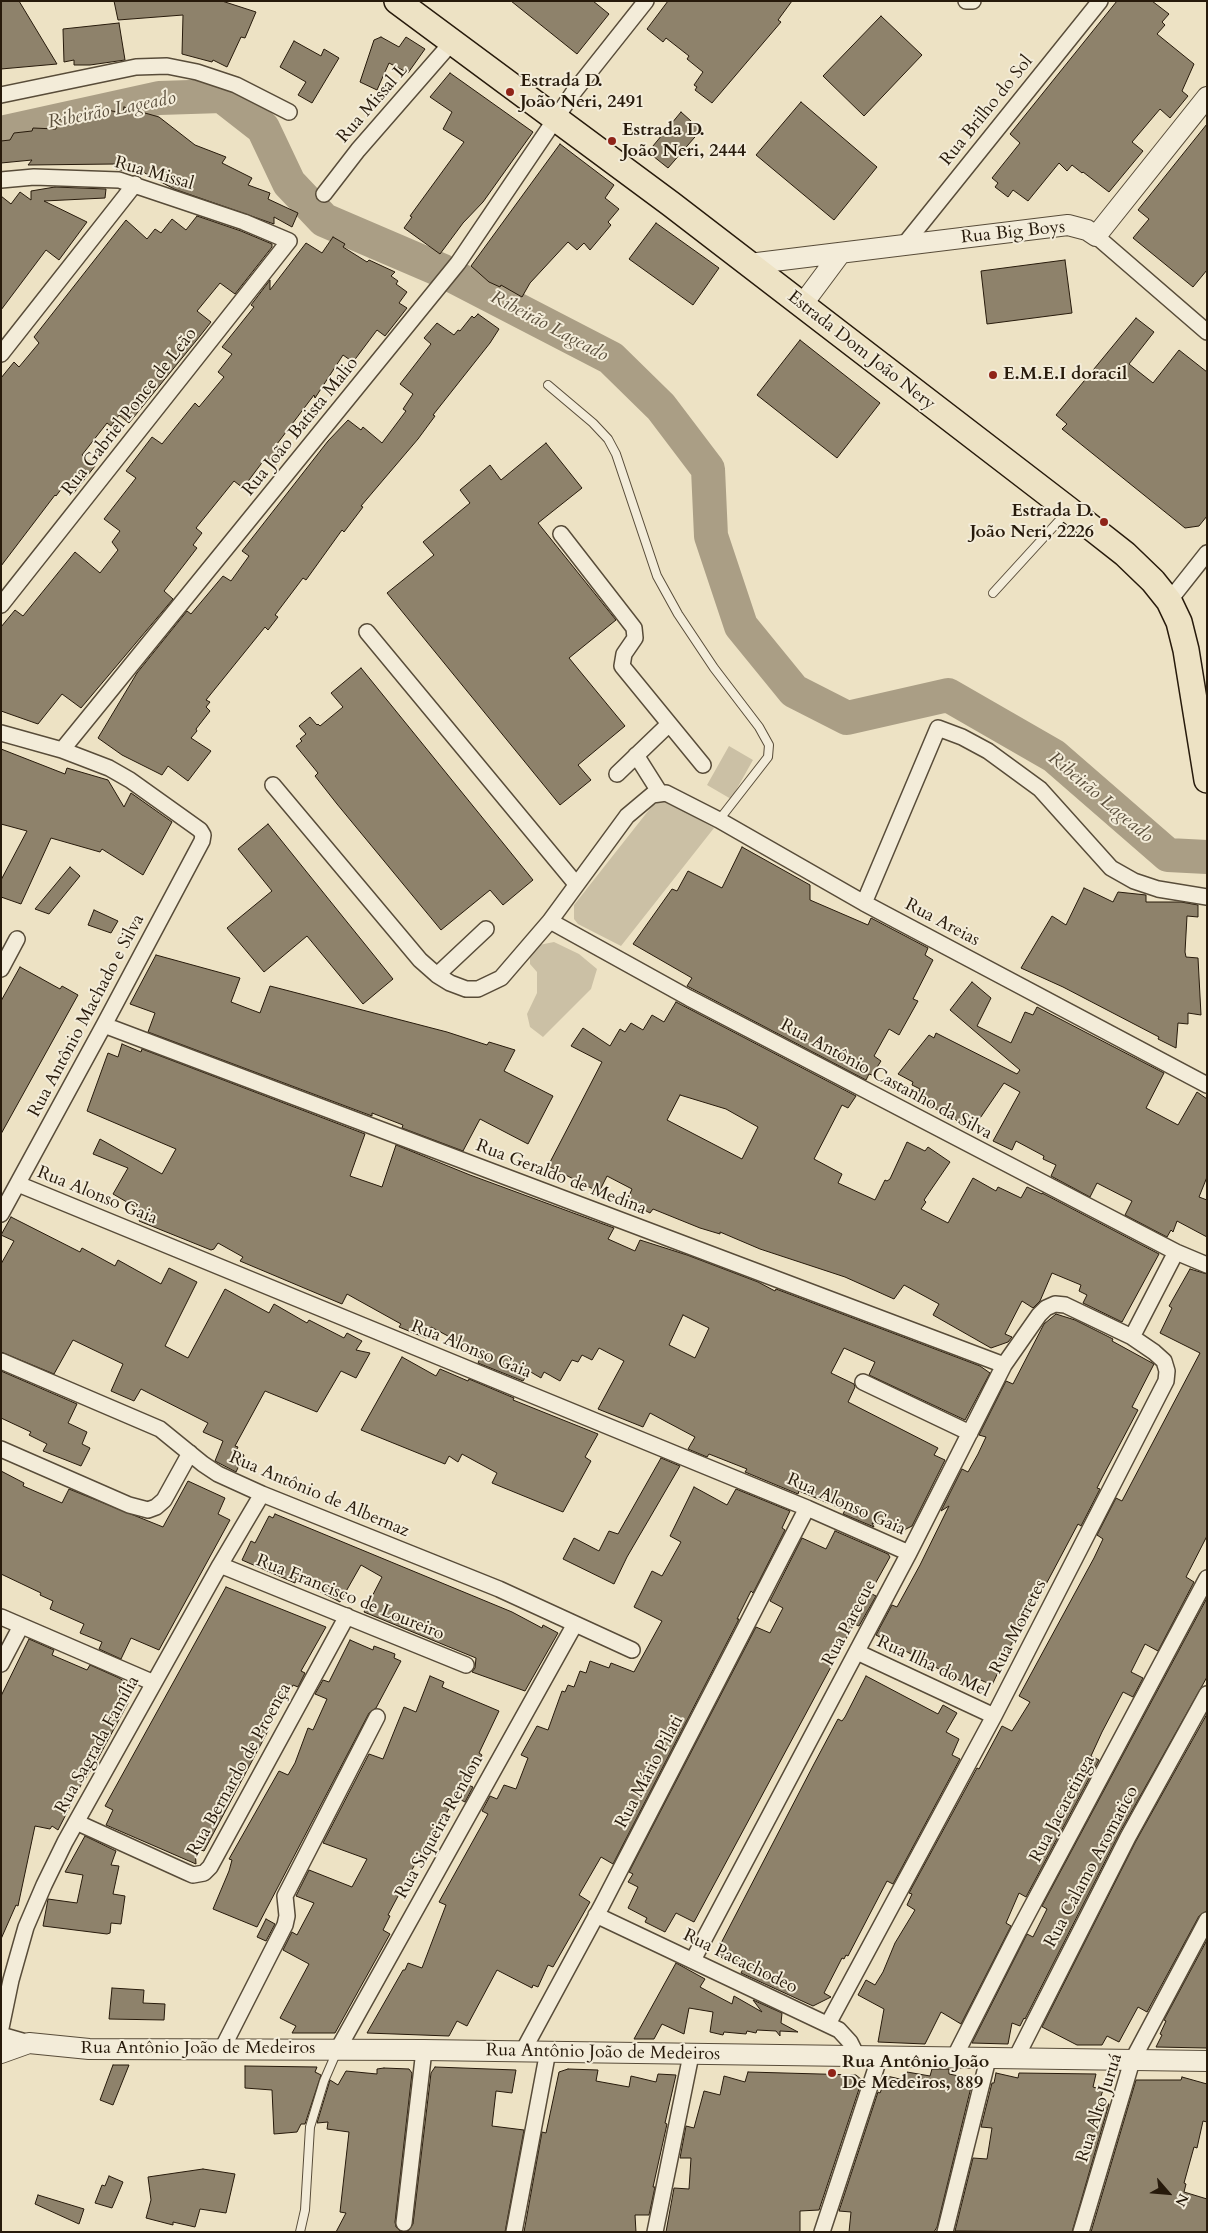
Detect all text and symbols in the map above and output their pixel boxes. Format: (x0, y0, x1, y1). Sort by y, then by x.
street label: Rua Brilho do Sol (936, 52, 1038, 170)
street label: Rua Missal L (333, 60, 413, 148)
place label: Estrada D. João Neri, 2491 (520, 71, 644, 114)
marker: Estrada D. João Neri, 2491 (504, 86, 516, 98)
water label: Ribeirão Lageado (46, 87, 178, 135)
place label: Estrada D. João Neri, 2444 (622, 120, 746, 162)
marker: Estrada D. João Neri, 2444 (606, 135, 618, 147)
street label: Rua Missal (112, 152, 196, 196)
street label: Rua Big Boys (960, 217, 1066, 249)
water label: Ribeirão Lageado (486, 286, 612, 368)
street label: Estrada Dom João Nery (783, 287, 939, 415)
street label: Rua Gabriel Ponce de Leão (58, 324, 202, 500)
street label: Rua João Batista Malio (238, 353, 364, 501)
place label: E.M.E.I doracil (1003, 364, 1127, 386)
marker: E.M.E.I doracil (987, 369, 999, 381)
place label: Estrada D. João Neri, 2226 (970, 501, 1094, 544)
marker: Estrada D. João Neri, 2226 (1098, 516, 1110, 528)
water label: Ribeirão Lageado (1043, 748, 1157, 848)
street label: Rua Areias (901, 894, 983, 952)
street label: Rua Antônio Machado e Silva (24, 911, 150, 1121)
street label: Rua Antônio Castanho da Silva (776, 1015, 996, 1145)
street label: Rua Geraldo de Medina (473, 1136, 649, 1220)
street label: Rua Alonso Gaia (34, 1162, 160, 1230)
street label: Rua Alonso Gaia (408, 1316, 534, 1384)
street label: Rua Antônio de Albernaz (226, 1447, 412, 1543)
street label: Rua Alonso Gaia (783, 1469, 909, 1541)
street label: Rua Francisco de Loureiro (253, 1550, 447, 1646)
street label: Rua Parecue (818, 1576, 882, 1670)
street label: Rua Morretes (986, 1576, 1052, 1678)
street label: Rua Ilha do Mel (873, 1631, 993, 1703)
street label: Rua Sagrada Família (51, 1672, 145, 1818)
street label: Rua Bernardo de Proença (183, 1680, 297, 1860)
street label: Rua Mário Pilati (611, 1712, 689, 1832)
street label: Rua Siqueira Rendon (391, 1751, 489, 1903)
street label: Rua Jacaretinga (1026, 1752, 1100, 1866)
street label: Rua Calamo Aromatico (1040, 1783, 1144, 1951)
street label: Rua Pacachodeo (679, 1925, 801, 1999)
street label: Rua Antônio João de Medeiros (81, 2038, 315, 2060)
street label: Rua Antônio João de Medeiros (486, 2040, 720, 2066)
street label: Rua Alto Juruá (1072, 2051, 1128, 2165)
place label: Rua Antônio João De Medeiros, 889 (842, 2052, 989, 2094)
marker: Rua Antônio João De Medeiros, 889 (826, 2067, 838, 2079)
north arrow (1143, 2168, 1193, 2218)
text: N (1171, 2190, 1193, 2210)

